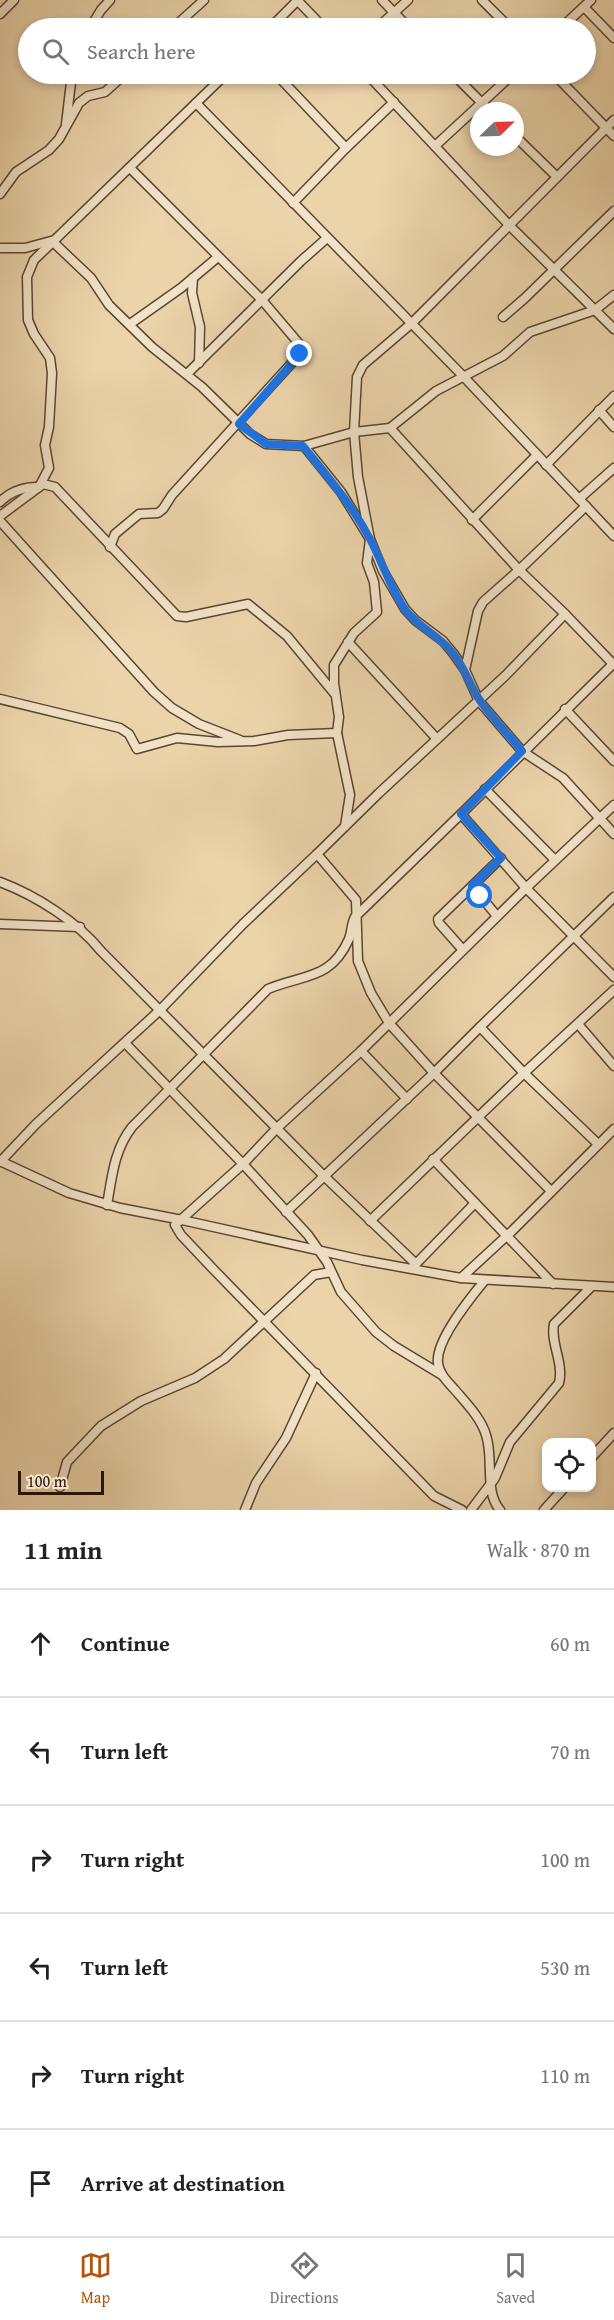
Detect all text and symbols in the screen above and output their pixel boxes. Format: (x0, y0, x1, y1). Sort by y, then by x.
search box (18, 18, 596, 84)
icon: search (39, 35, 72, 68)
text: Search here (87, 35, 196, 67)
north arrow (470, 102, 524, 156)
route end (286, 340, 312, 366)
route start (466, 882, 492, 908)
map controls (542, 1438, 596, 1492)
button: locate (542, 1438, 596, 1492)
scale bar (18, 1468, 104, 1496)
text: 100 m (27, 1469, 67, 1493)
text: 11 min (24, 1530, 102, 1569)
text: Walk · 870 m (487, 1535, 590, 1564)
icon: ahead (24, 1627, 57, 1660)
text: Continue (81, 1627, 170, 1659)
text: 60 m (550, 1629, 590, 1658)
icon: left (24, 1735, 57, 1768)
text: Turn left (81, 1735, 168, 1767)
text: 70 m (550, 1737, 590, 1766)
icon: right (24, 1843, 57, 1876)
text: Turn right (81, 1843, 184, 1875)
text: 100 m (540, 1845, 590, 1874)
icon: left (24, 1951, 57, 1984)
text: Turn left (81, 1951, 168, 1983)
text: 530 m (540, 1953, 590, 1982)
icon: right (24, 2059, 57, 2092)
text: Turn right (81, 2059, 184, 2091)
text: 110 m (540, 2061, 590, 2090)
icon: arrive (24, 2167, 57, 2200)
text: Arrive at destination (81, 2167, 285, 2199)
tab: Map (79, 2249, 112, 2309)
tab: Directions (270, 2249, 339, 2309)
tab: Saved (496, 2249, 535, 2309)

